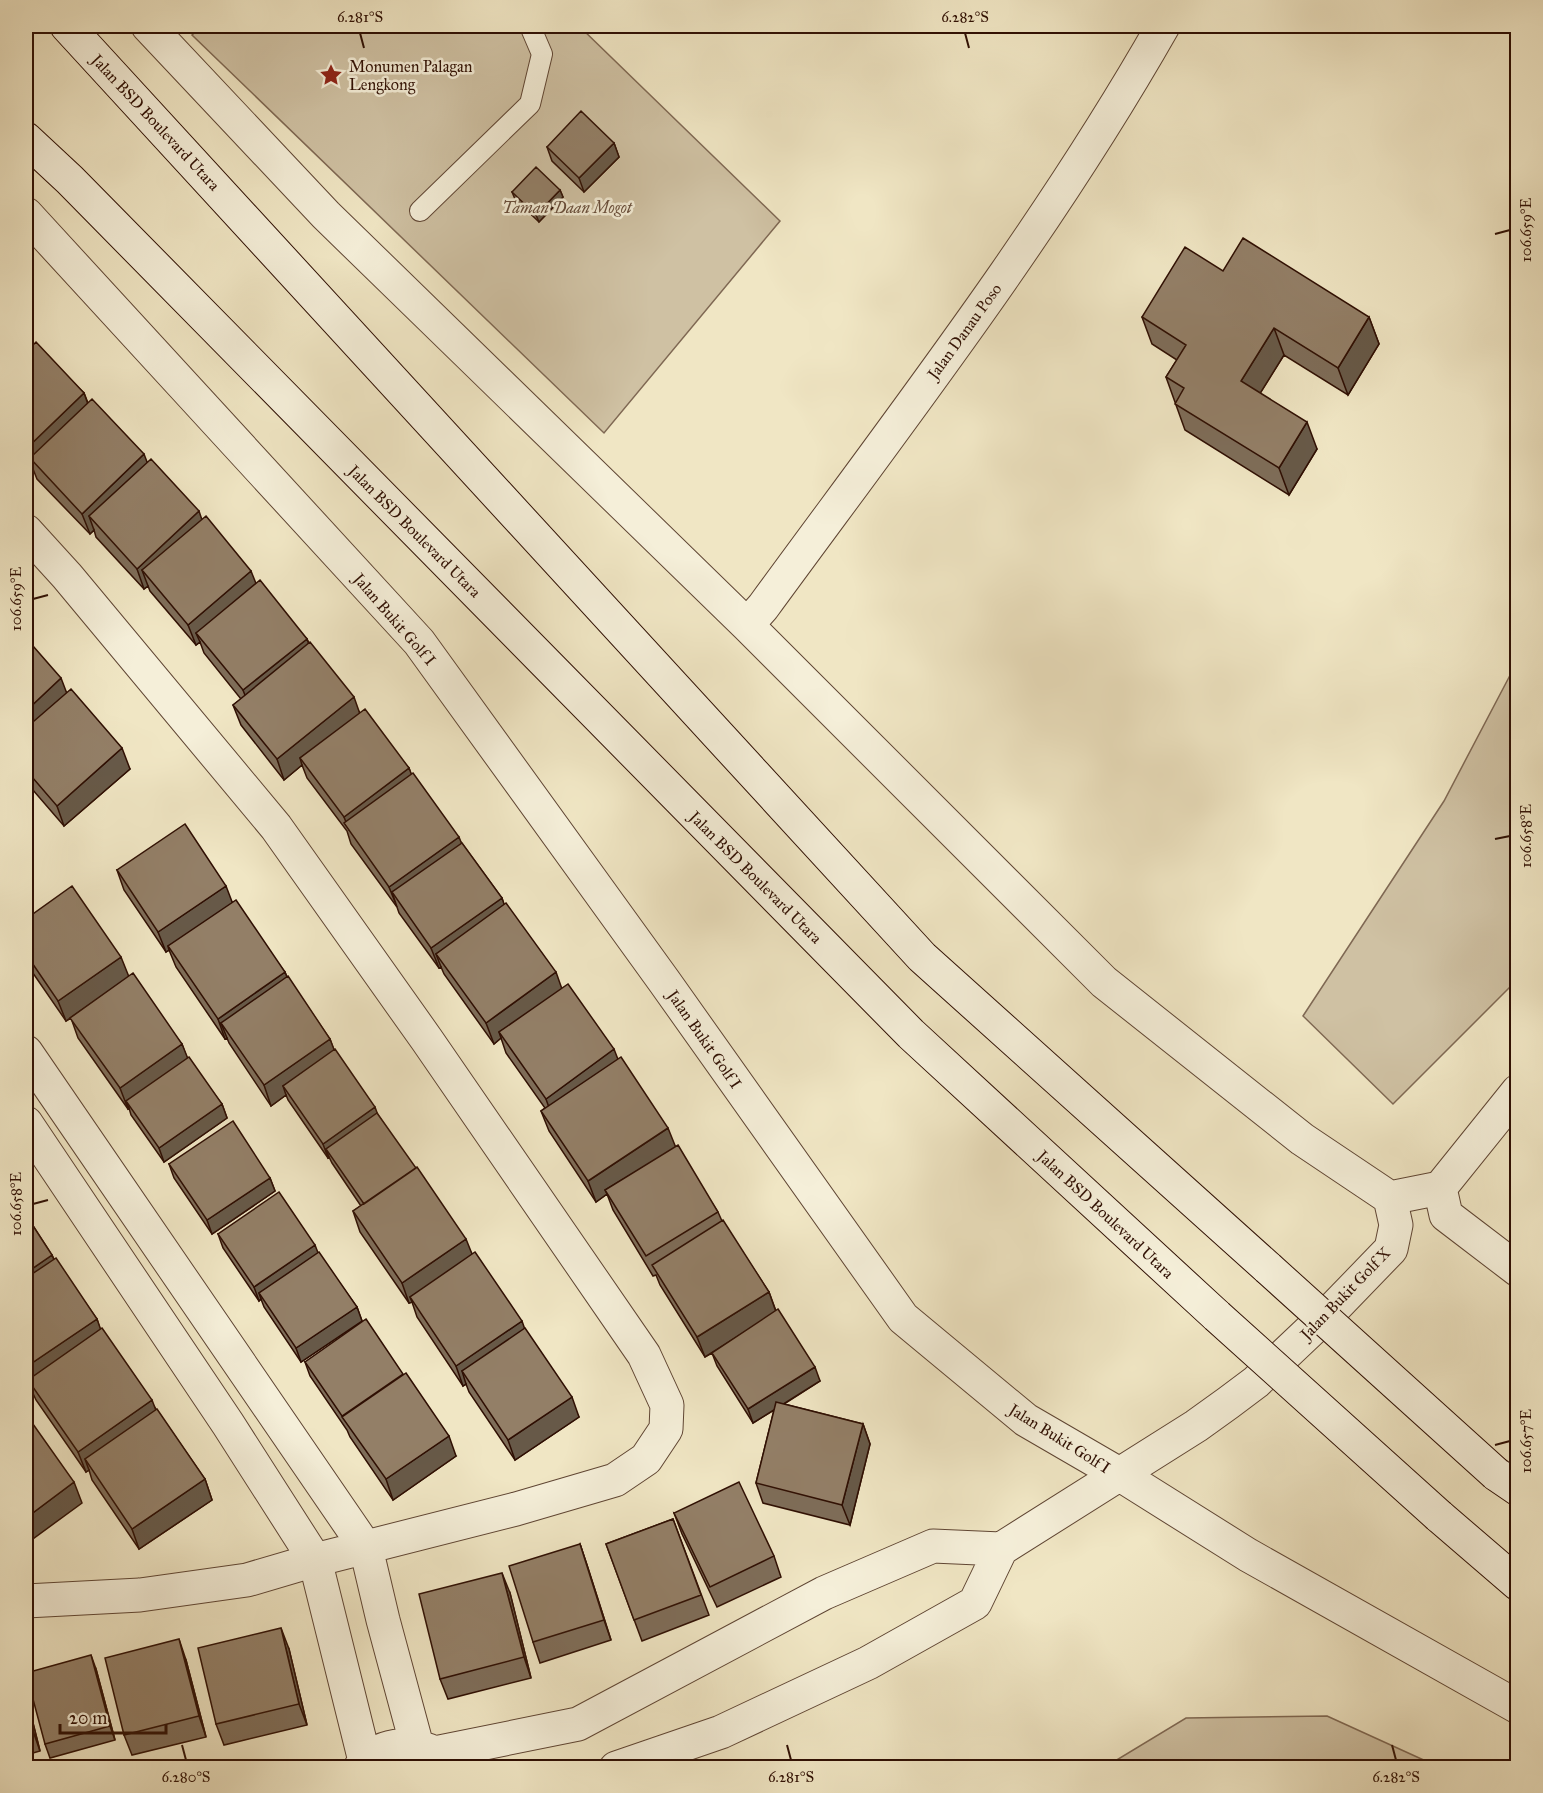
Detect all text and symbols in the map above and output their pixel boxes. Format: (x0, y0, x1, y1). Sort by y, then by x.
text: 6.281°S (337, 8, 383, 26)
text: 6.282°S (941, 8, 989, 26)
street label: Jalan BSD Boulevard Utara (85, 49, 224, 195)
place label: Monumen Palagan Lengkong (349, 57, 473, 95)
place icon: Monumen Palagan Lengkong (318, 62, 344, 88)
park label: Taman Daan Mogot (502, 198, 633, 217)
text: 106.659°E (1517, 198, 1535, 262)
street label: Jalan Danau Poso (922, 280, 1006, 385)
street label: Jalan BSD Boulevard Utara (342, 460, 485, 602)
text: 106.659°E (7, 567, 25, 631)
street label: Jalan Bukit Golf I (347, 568, 440, 670)
text: 106.658°E (1517, 804, 1535, 868)
street label: Jalan BSD Boulevard Utara (683, 806, 826, 948)
street label: Jalan Bukit Golf I (662, 985, 746, 1093)
street label: Jalan BSD Boulevard Utara (1031, 1145, 1178, 1283)
text: 106.658°E (7, 1172, 25, 1236)
street label: Jalan Bukit Golf X (1295, 1243, 1395, 1346)
street label: Jalan Bukit Golf I (1003, 1399, 1114, 1478)
text: 106.657°E (1517, 1409, 1535, 1473)
scale bar (60, 1697, 166, 1735)
text: 20 m (69, 1707, 107, 1729)
text: 6.280°S (162, 1768, 210, 1786)
text: 6.281°S (768, 1768, 814, 1786)
text: 6.282°S (1372, 1768, 1420, 1786)

